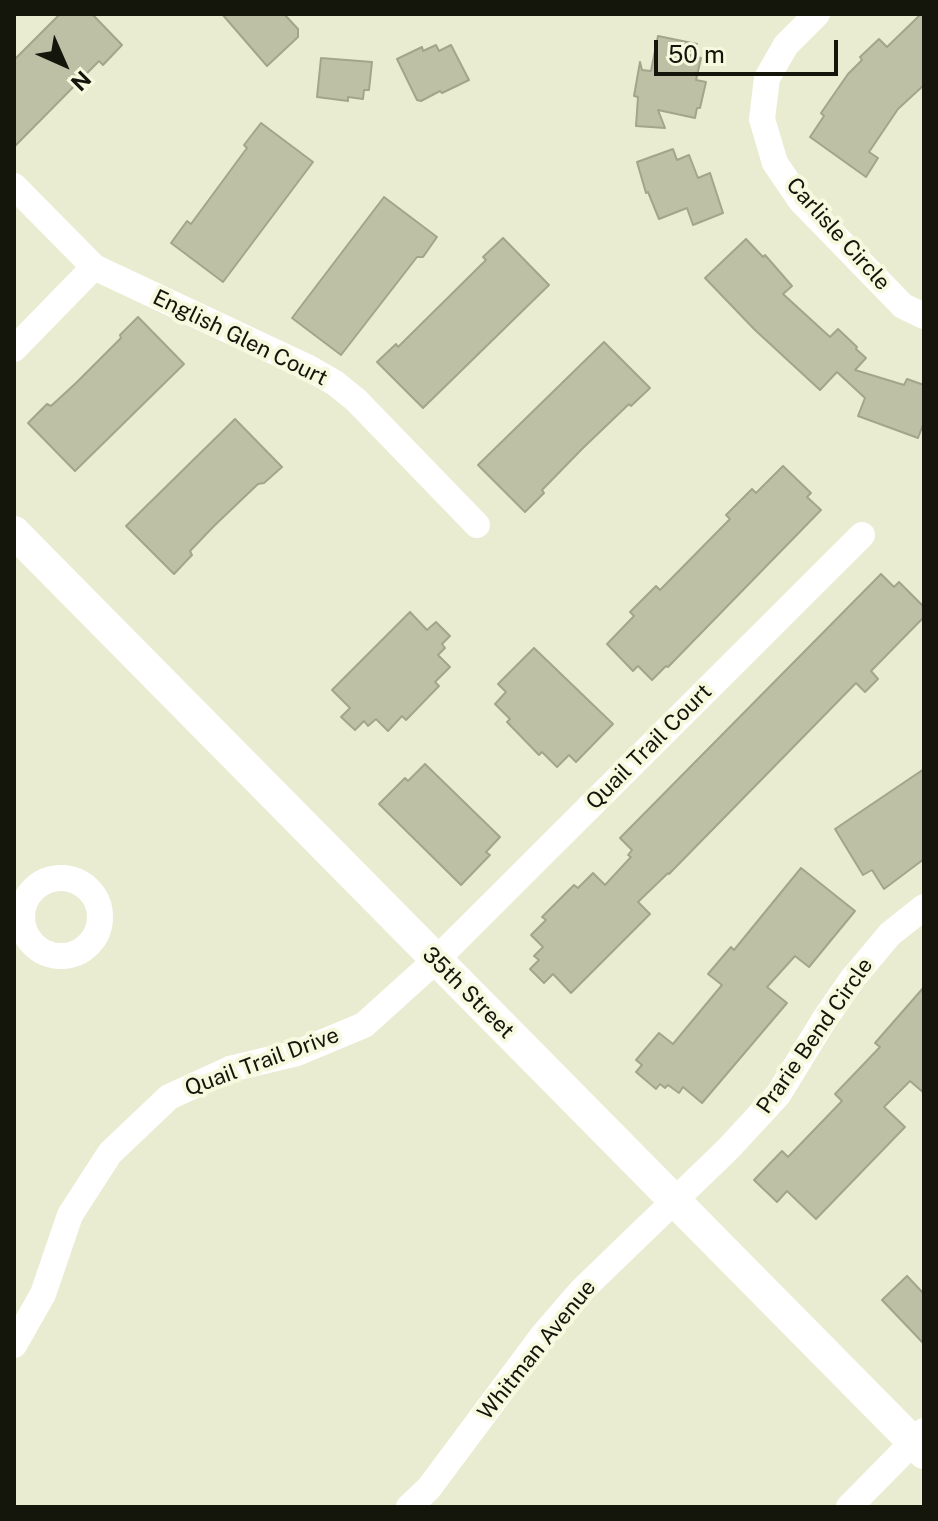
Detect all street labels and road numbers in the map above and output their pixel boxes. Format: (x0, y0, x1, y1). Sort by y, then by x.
street label: Carlisle Circle (781, 172, 895, 296)
street label: English Glen Court (148, 284, 332, 392)
street label: Quail Trail Court (581, 679, 717, 815)
street label: 35th Street (417, 942, 519, 1044)
street label: Prarie Bend Circle (751, 953, 879, 1119)
street label: Quail Trail Drive (181, 1022, 343, 1102)
street label: Whitman Avenue (472, 1275, 602, 1425)

